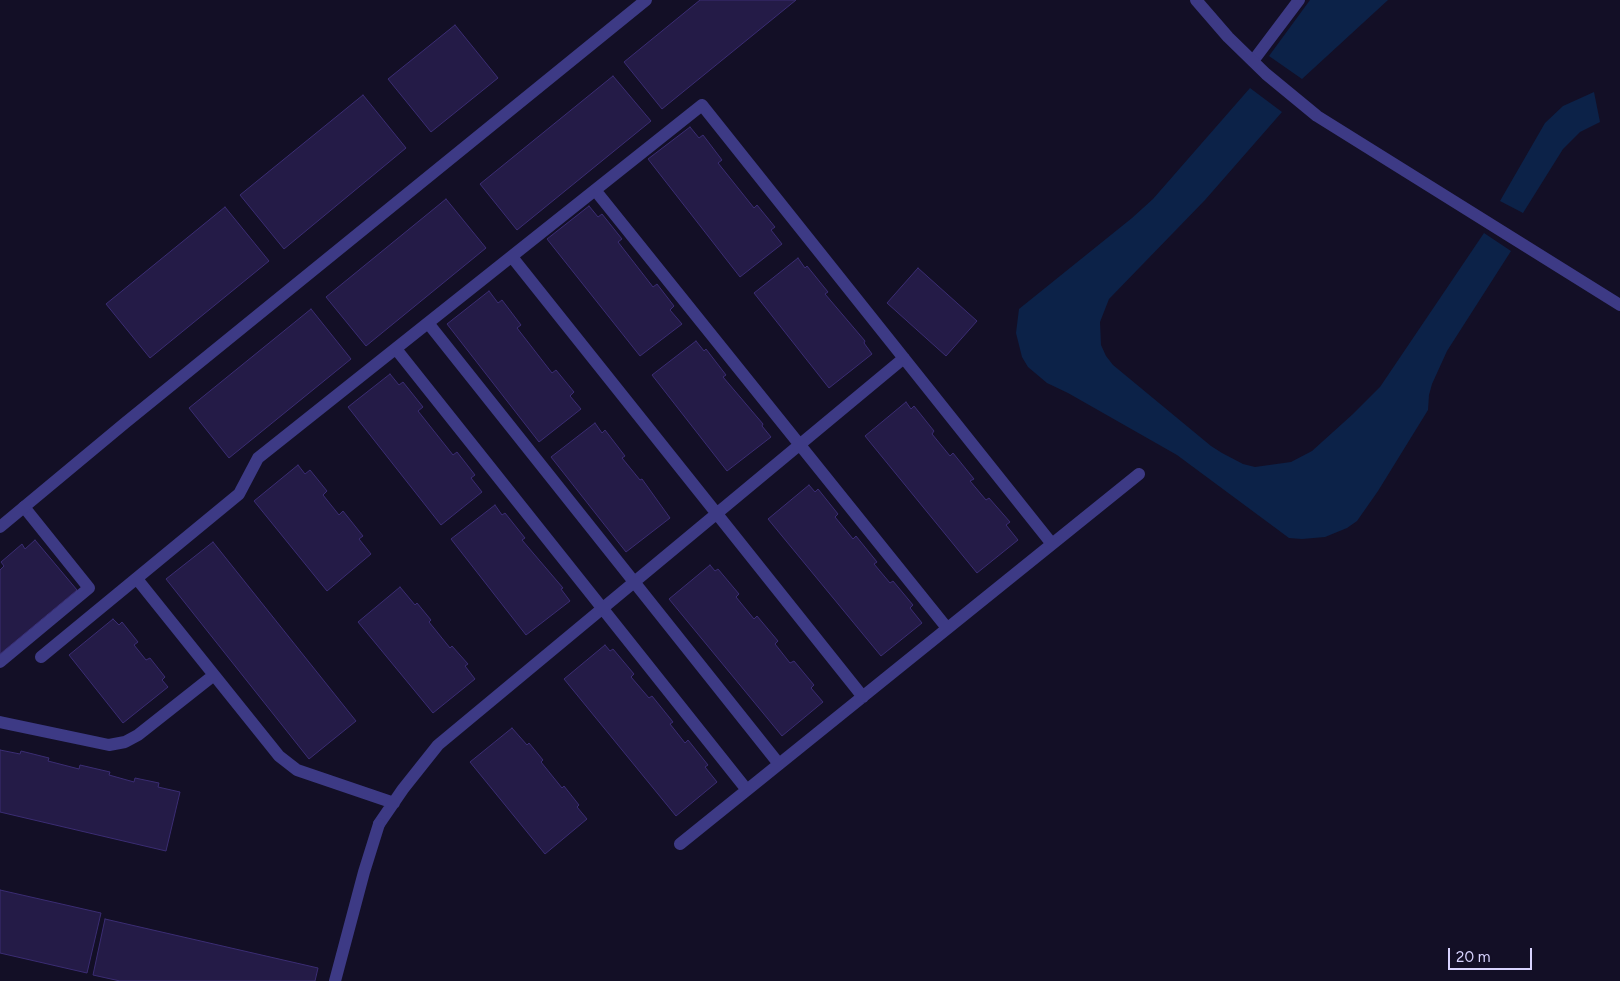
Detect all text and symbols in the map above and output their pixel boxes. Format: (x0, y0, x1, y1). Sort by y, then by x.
scale bar (1450, 938, 1534, 970)
text: 20 m (1456, 948, 1490, 966)

